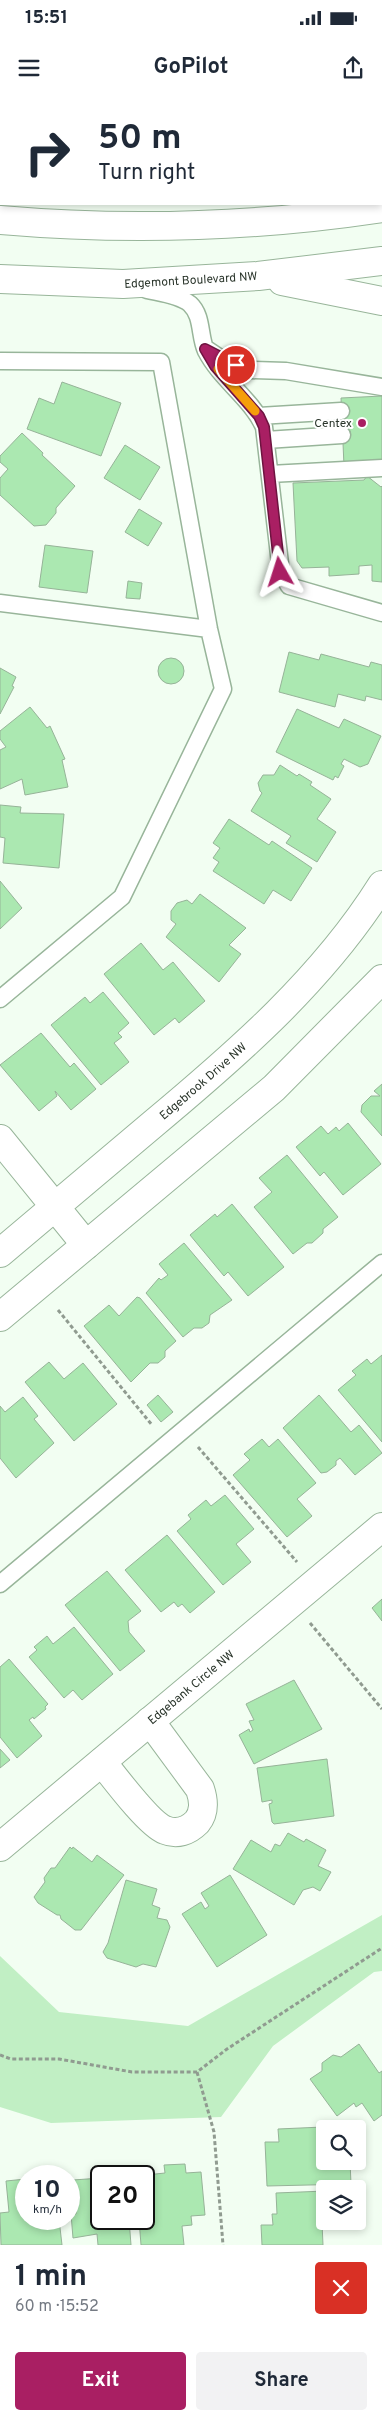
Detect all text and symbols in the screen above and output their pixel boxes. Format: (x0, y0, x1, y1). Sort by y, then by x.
text: 15:51 (25, 6, 68, 30)
icon: menu (15, 54, 43, 82)
text: GoPilot (153, 54, 229, 81)
icon: share (339, 54, 367, 82)
text: 50 m (98, 117, 182, 161)
icon: right (15, 120, 80, 185)
text: Turn right (98, 160, 195, 187)
street label: Edgemont Boulevard NW (124, 269, 258, 293)
pin (215, 344, 257, 386)
icon: arrive (222, 351, 250, 379)
place label: Centex (314, 416, 352, 432)
marker: Centex (356, 417, 368, 429)
position arrow (253, 545, 305, 597)
street label: Edgebrook Drive NW (157, 1039, 250, 1124)
street label: Edgebank Circle NW (145, 1647, 238, 1729)
map controls (316, 2120, 366, 2230)
button: search (316, 2120, 366, 2170)
speed limit sign: 20 (90, 2165, 155, 2230)
text: 10 (34, 2175, 61, 2207)
button: layers (316, 2180, 366, 2230)
text: km/h (33, 2202, 62, 2218)
text: 1 min (15, 2259, 87, 2296)
button: close (315, 2262, 367, 2314)
text: 60 m · 15:52 (15, 2297, 99, 2317)
button: Exit (15, 2352, 186, 2410)
button: Share (196, 2352, 367, 2410)

